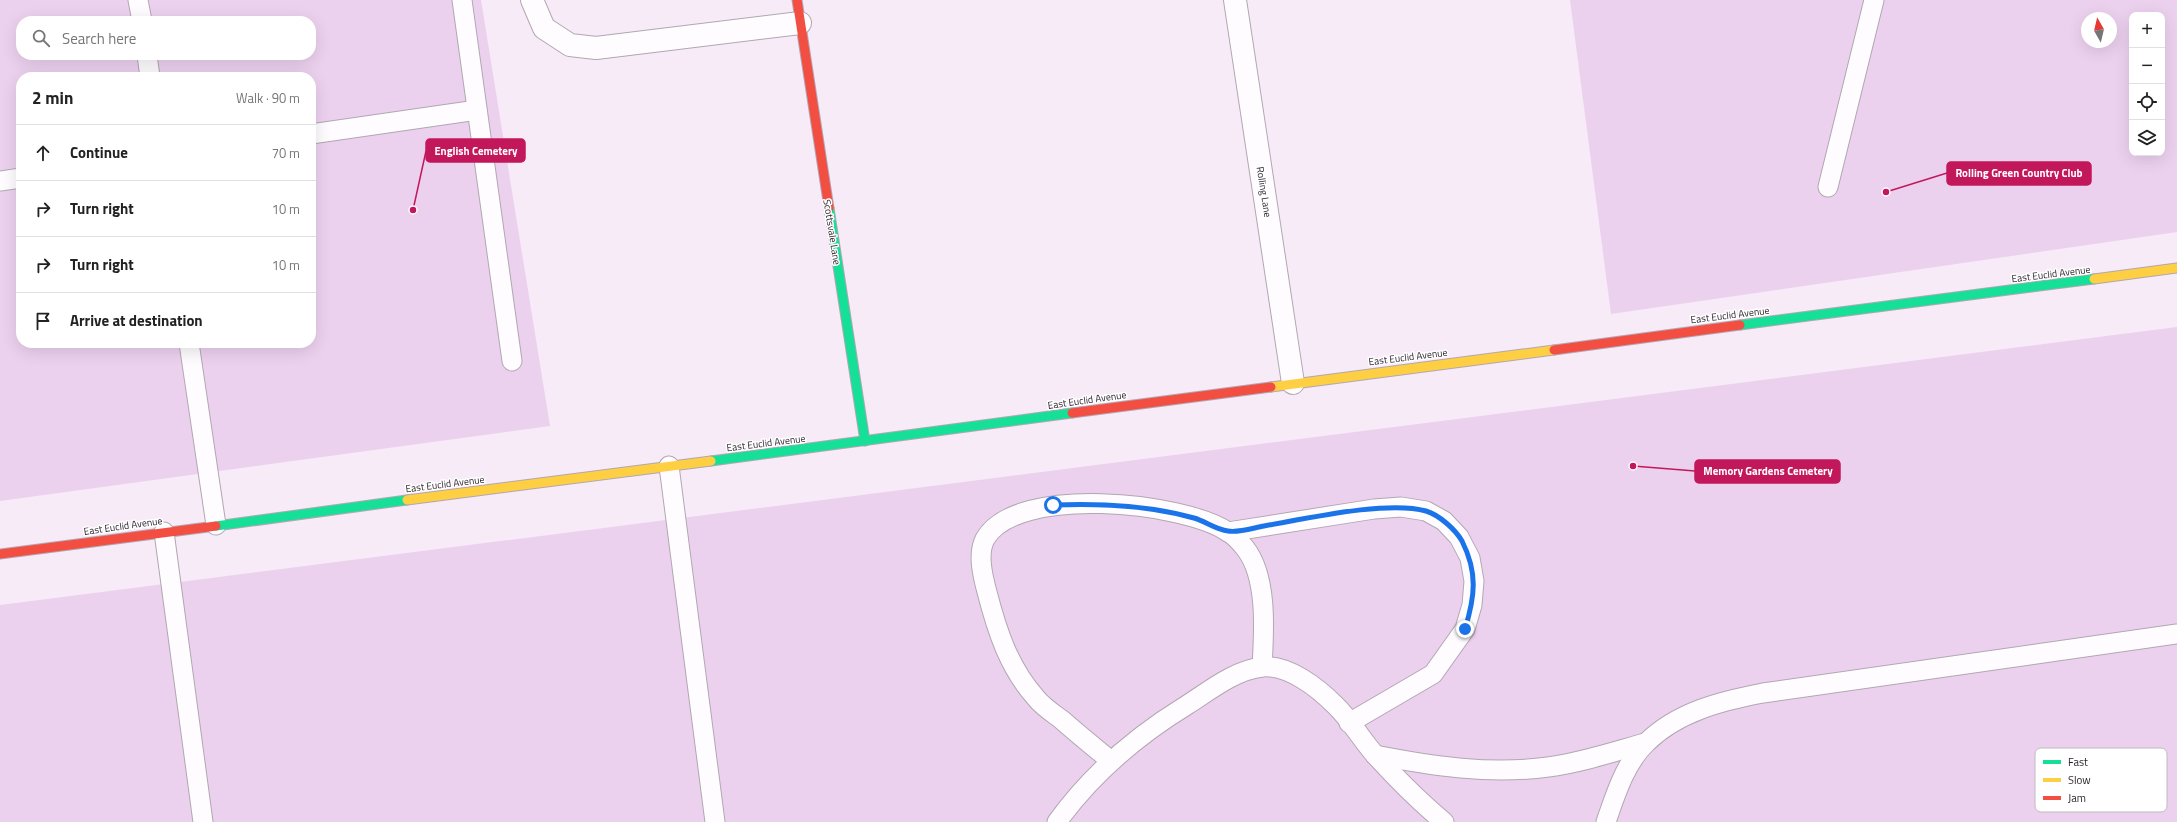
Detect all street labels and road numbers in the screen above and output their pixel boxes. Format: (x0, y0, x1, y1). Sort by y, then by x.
street label: Rolling Lane (1253, 166, 1275, 218)
street label: Scottsvale Lane (819, 198, 845, 266)
street label: East Euclid Avenue (2011, 262, 2091, 286)
street label: East Euclid Avenue (1690, 303, 1770, 327)
street label: East Euclid Avenue (1368, 345, 1448, 369)
street label: East Euclid Avenue (1047, 387, 1127, 413)
street label: East Euclid Avenue (726, 431, 806, 455)
street label: East Euclid Avenue (405, 472, 485, 496)
street label: East Euclid Avenue (83, 513, 163, 539)

